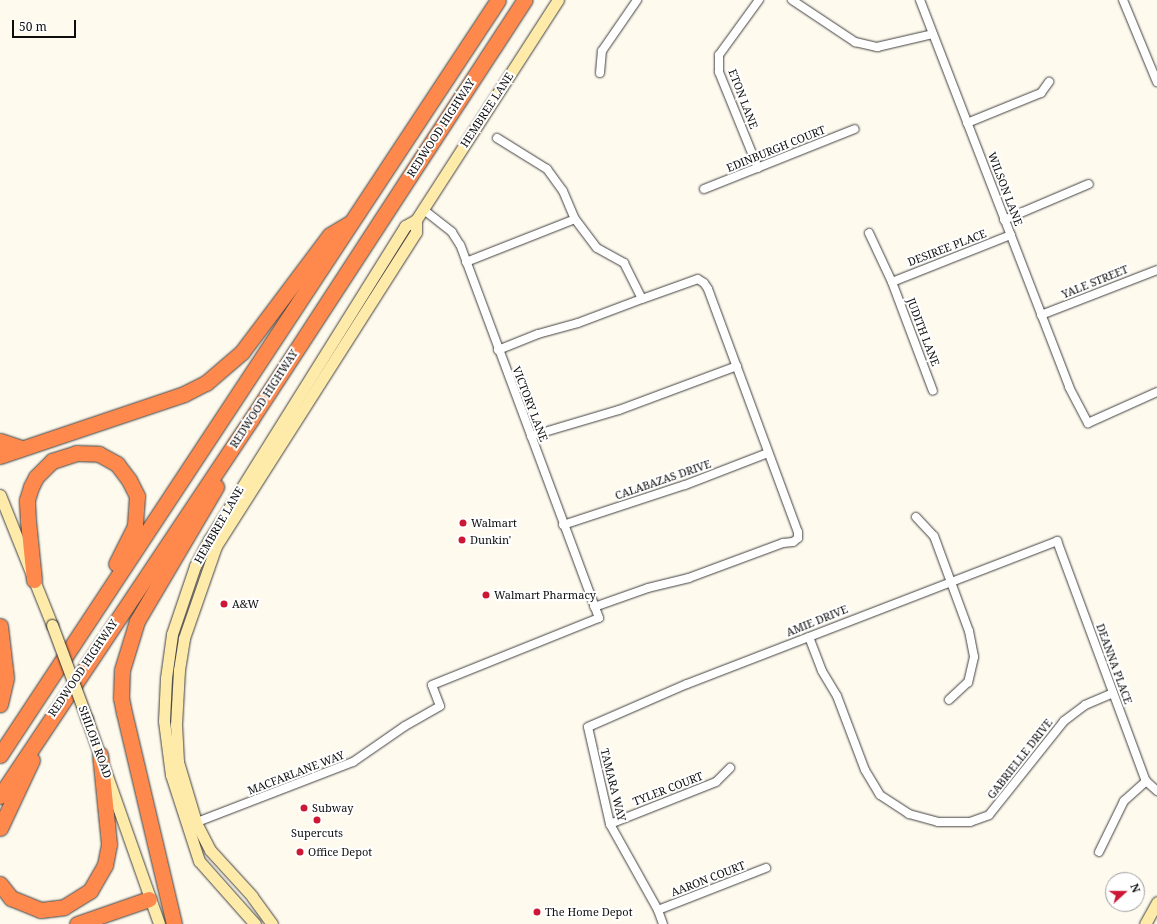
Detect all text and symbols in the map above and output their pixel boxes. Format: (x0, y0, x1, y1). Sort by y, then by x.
scale bar (14, 12, 78, 38)
text: 50 m (19, 18, 47, 35)
street label: ETON LANE (726, 67, 760, 131)
street label: HEMBREE LANE (458, 70, 516, 150)
street label: REDWOOD HIGHWAY (404, 76, 478, 180)
street label: EDINBURGH COURT (725, 123, 827, 175)
street label: WILSON LANE (985, 150, 1025, 228)
street label: DESIREE PLACE (906, 227, 988, 269)
street label: YALE STREET (1060, 263, 1130, 301)
street label: JUDITH LANE (904, 296, 942, 368)
street label: REDWOOD HIGHWAY (227, 347, 301, 451)
street label: VICTORY LANE (510, 365, 550, 443)
street label: CALABAZAS DRIVE (613, 457, 713, 503)
street label: HEMBREE LANE (192, 484, 246, 566)
place label: Walmart (471, 516, 517, 530)
marker: Walmart (458, 518, 468, 528)
place label: Dunkin' (470, 533, 511, 547)
marker: Dunkin' (457, 535, 467, 545)
place label: Walmart Pharmacy (494, 588, 596, 602)
marker: Walmart Pharmacy (481, 590, 491, 600)
place label: A&W (232, 597, 259, 611)
marker: A&W (219, 599, 229, 609)
street label: AMIE DRIVE (784, 603, 850, 639)
street label: REDWOOD HIGHWAY (46, 617, 120, 719)
street label: DEANNA PLACE (1093, 622, 1135, 706)
street label: SHILOH ROAD (76, 704, 114, 780)
street label: GABRIELLE DRIVE (985, 716, 1055, 802)
street label: TAMARA WAY (598, 747, 628, 823)
street label: MACFARLANE WAY (246, 748, 346, 798)
street label: TYLER COURT (631, 770, 705, 808)
place label: Subway (312, 801, 353, 815)
marker: Subway (299, 803, 309, 813)
marker: Supercuts (312, 815, 322, 825)
place label: Supercuts (291, 826, 343, 840)
place label: Office Depot (308, 845, 372, 859)
marker: Office Depot (295, 847, 305, 857)
street label: AARON COURT (669, 859, 747, 899)
north arrow (1105, 872, 1145, 912)
text: N (1127, 881, 1144, 895)
place label: The Home Depot (545, 905, 633, 919)
marker: The Home Depot (532, 907, 542, 917)

